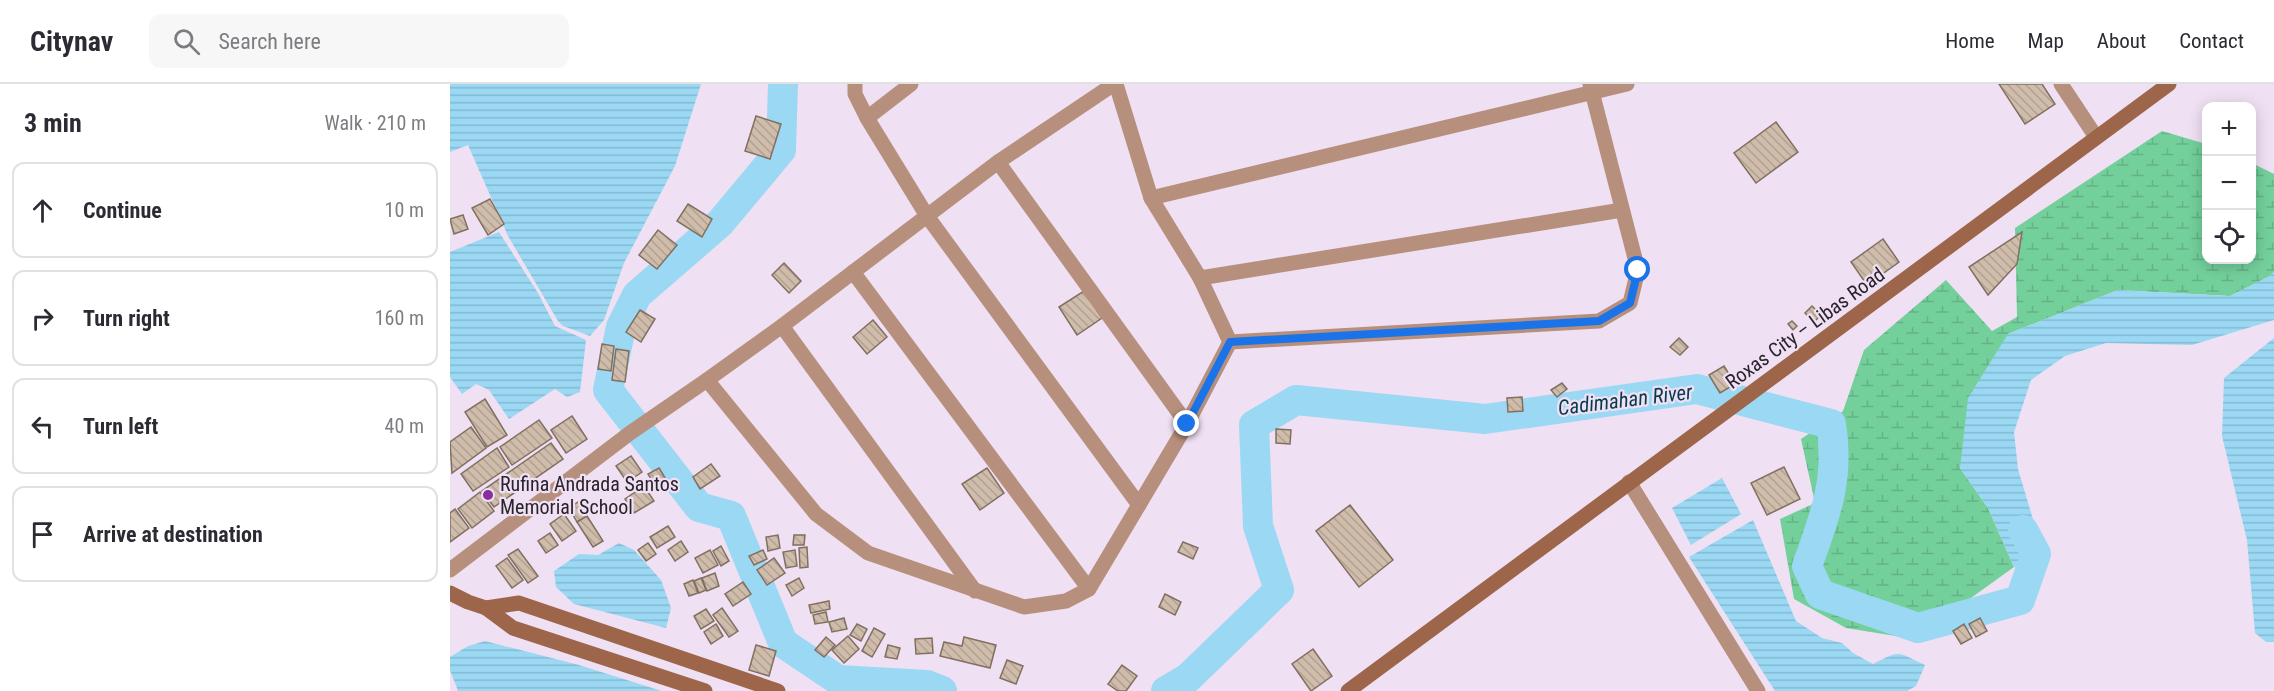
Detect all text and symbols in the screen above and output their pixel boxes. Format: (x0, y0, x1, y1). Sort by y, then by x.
search box (149, 14, 569, 68)
text: Citynav (30, 25, 113, 58)
icon: search (170, 25, 203, 58)
text: Search here (218, 29, 321, 54)
text: Home (1945, 29, 1995, 53)
text: Map (2028, 29, 2064, 53)
text: About (2097, 29, 2146, 53)
text: Contact (2179, 29, 2244, 53)
map controls (2202, 102, 2256, 264)
button: + (2202, 102, 2256, 156)
text: 3 min (24, 108, 82, 138)
text: Walk · 210 m (325, 111, 426, 135)
button: − (2202, 156, 2256, 210)
icon: ahead (26, 194, 59, 227)
text: Continue (83, 198, 162, 223)
text: 10 m (385, 198, 424, 222)
button: locate (2202, 210, 2256, 264)
route start (1624, 256, 1650, 282)
street label: Roxas City – Libas Road (1721, 262, 1889, 394)
icon: right (26, 302, 59, 335)
text: Turn right (83, 306, 170, 331)
text: 160 m (375, 306, 424, 330)
water label: Cadimahan River (1556, 380, 1694, 420)
icon: left (26, 410, 59, 443)
route end (1173, 410, 1199, 436)
text: Turn left (83, 414, 158, 439)
text: 40 m (385, 414, 424, 438)
place label: Rufina Andrada Santos Memorial School (500, 472, 679, 519)
marker: Rufina Andrada Santos Memorial School (481, 488, 495, 502)
icon: arrive (26, 518, 59, 551)
text: Arrive at destination (83, 522, 263, 547)

